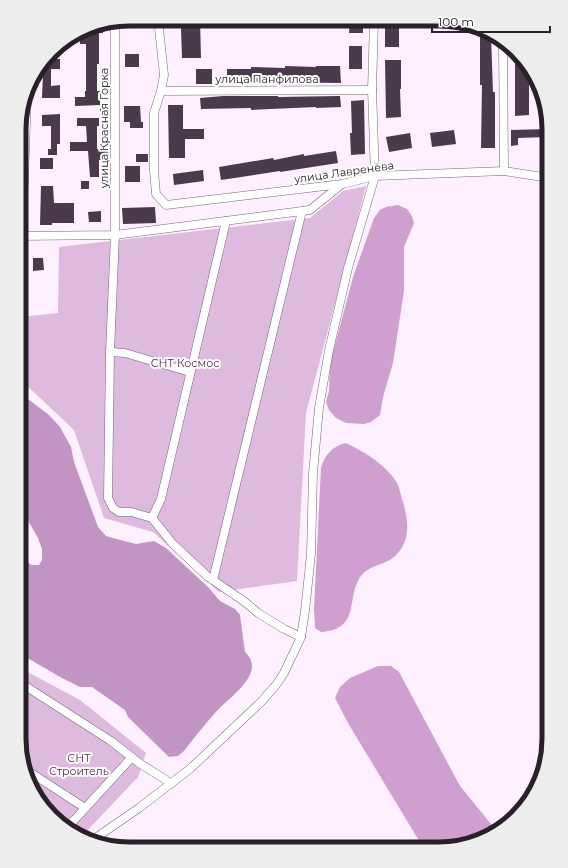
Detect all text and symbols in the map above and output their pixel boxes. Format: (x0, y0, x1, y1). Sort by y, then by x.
scale bar (432, 8, 550, 34)
text: 100 m (438, 14, 474, 29)
street label: улица Красная Горка (97, 68, 111, 189)
street label: улица Панфилова (214, 72, 319, 86)
street label: улица Лавренёва (292, 158, 395, 186)
park label: СНТ Космос (151, 356, 219, 370)
park label: СНТ Строитель (49, 751, 109, 778)

